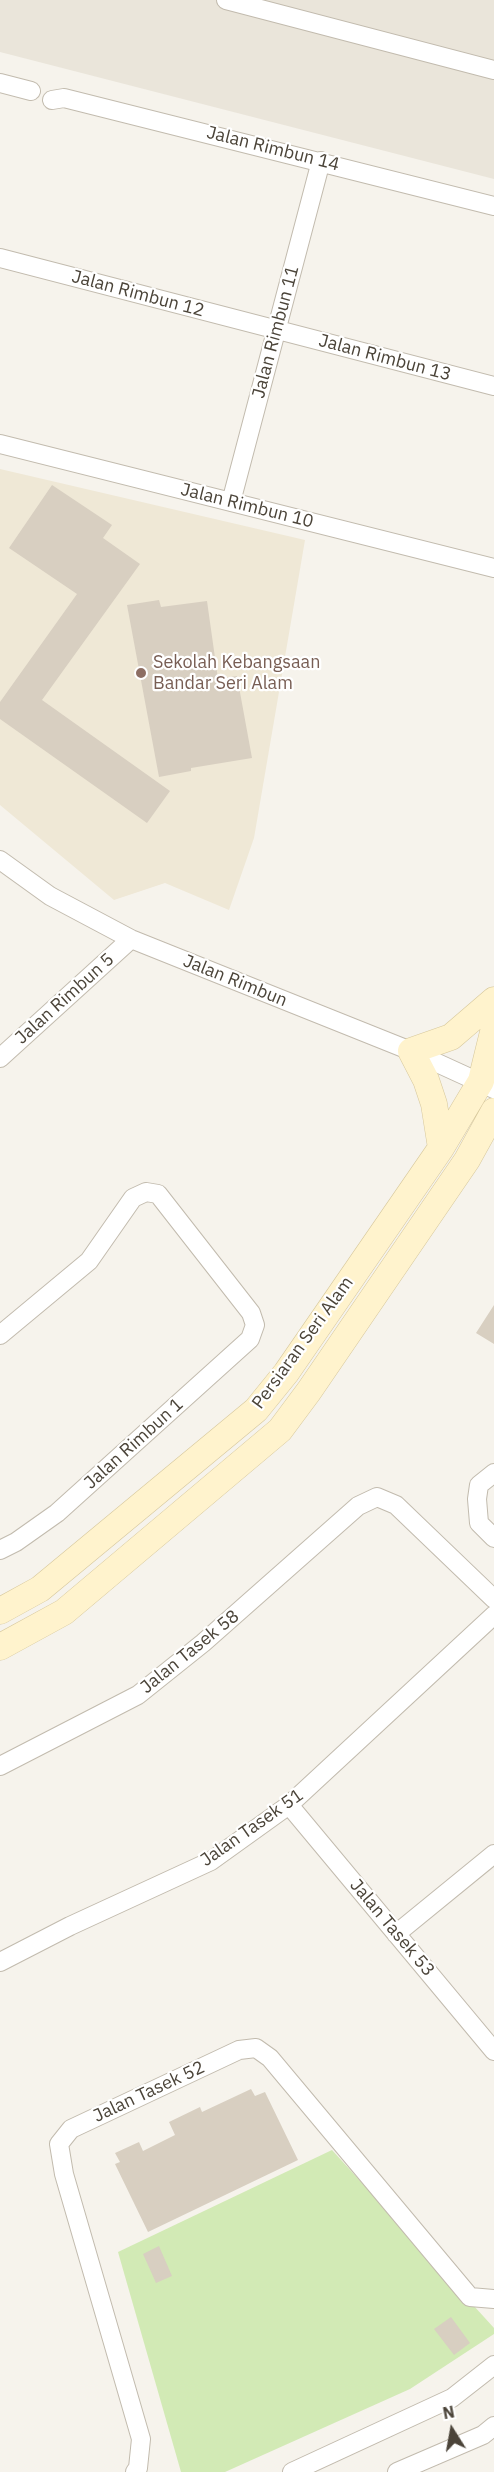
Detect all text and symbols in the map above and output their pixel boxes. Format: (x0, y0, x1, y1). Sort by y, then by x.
street label: Jalan Rimbun 14 (204, 122, 342, 176)
street label: Jalan Rimbun 11 (248, 263, 304, 401)
street label: Jalan Rimbun 12 (69, 266, 207, 322)
street label: Jalan Rimbun 13 (316, 330, 454, 386)
street label: Jalan Rimbun 10 (178, 479, 316, 533)
place label: Sekolah Kebangsaan Bandar Seri Alam (153, 652, 320, 694)
marker: Sekolah Kebangsaan Bandar Seri Alam (134, 666, 148, 680)
street label: Jalan Rimbun 5 (11, 949, 119, 1049)
street label: Jalan Rimbun (180, 950, 290, 1012)
street label: Persiaran Seri Alam (248, 1273, 358, 1413)
street label: Jalan Rimbun 1 (80, 1394, 188, 1494)
street label: Jalan Tasek 58 (136, 1606, 244, 1698)
street label: Jalan Tasek 51 (196, 1785, 308, 1871)
street label: Jalan Tasek 53 (345, 1875, 439, 1981)
street label: Jalan Tasek 52 (90, 2057, 208, 2127)
north arrow (422, 2400, 482, 2460)
text: N (441, 2401, 456, 2423)

